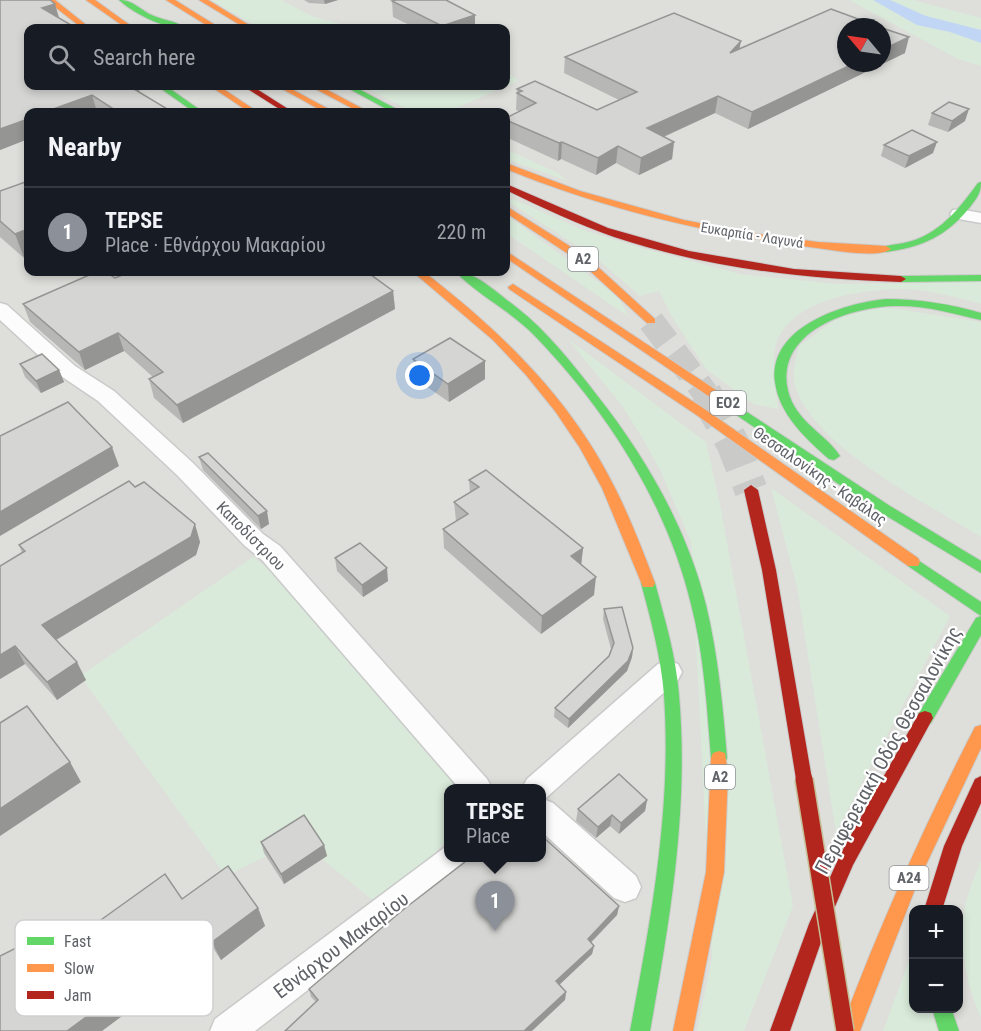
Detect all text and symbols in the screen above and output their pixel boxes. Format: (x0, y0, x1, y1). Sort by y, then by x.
north arrow (837, 18, 891, 72)
search box (24, 24, 510, 90)
icon: search (45, 41, 78, 74)
text: Search here (93, 45, 195, 70)
text: Nearby (48, 132, 122, 162)
text: TEPSE (105, 208, 163, 233)
street label: Ευκαρπία - Λαγυνά (700, 219, 804, 251)
text: 1 (62, 220, 73, 244)
text: 220 m (437, 220, 486, 244)
text: Place · Εθνάρχου Μακαρίου (105, 233, 326, 257)
road number: Α2 (568, 247, 598, 271)
your location (405, 361, 434, 390)
road number: ΕΟ2 (710, 391, 746, 415)
street label: Θεσσαλονίκης - Καβάλας (749, 423, 891, 529)
street label: Καποδίστριου (213, 498, 289, 574)
street label: Περιφερειακή Οδός Θεσσαλονίκης (810, 622, 966, 878)
road number: Α2 (705, 765, 735, 789)
popup (444, 784, 546, 862)
text: TEPSE (466, 799, 524, 824)
text: Place (466, 824, 510, 848)
road number: Α24 (890, 866, 928, 890)
pin: 1 (476, 882, 514, 931)
street label: Εθνάρχου Μακαρίου (269, 886, 413, 1004)
map controls (909, 905, 963, 1013)
button: + (909, 905, 963, 959)
legend (15, 920, 213, 1016)
text: Fast (64, 932, 91, 951)
text: Slow (64, 959, 94, 978)
button: − (909, 959, 963, 1013)
text: Jam (64, 986, 91, 1005)

